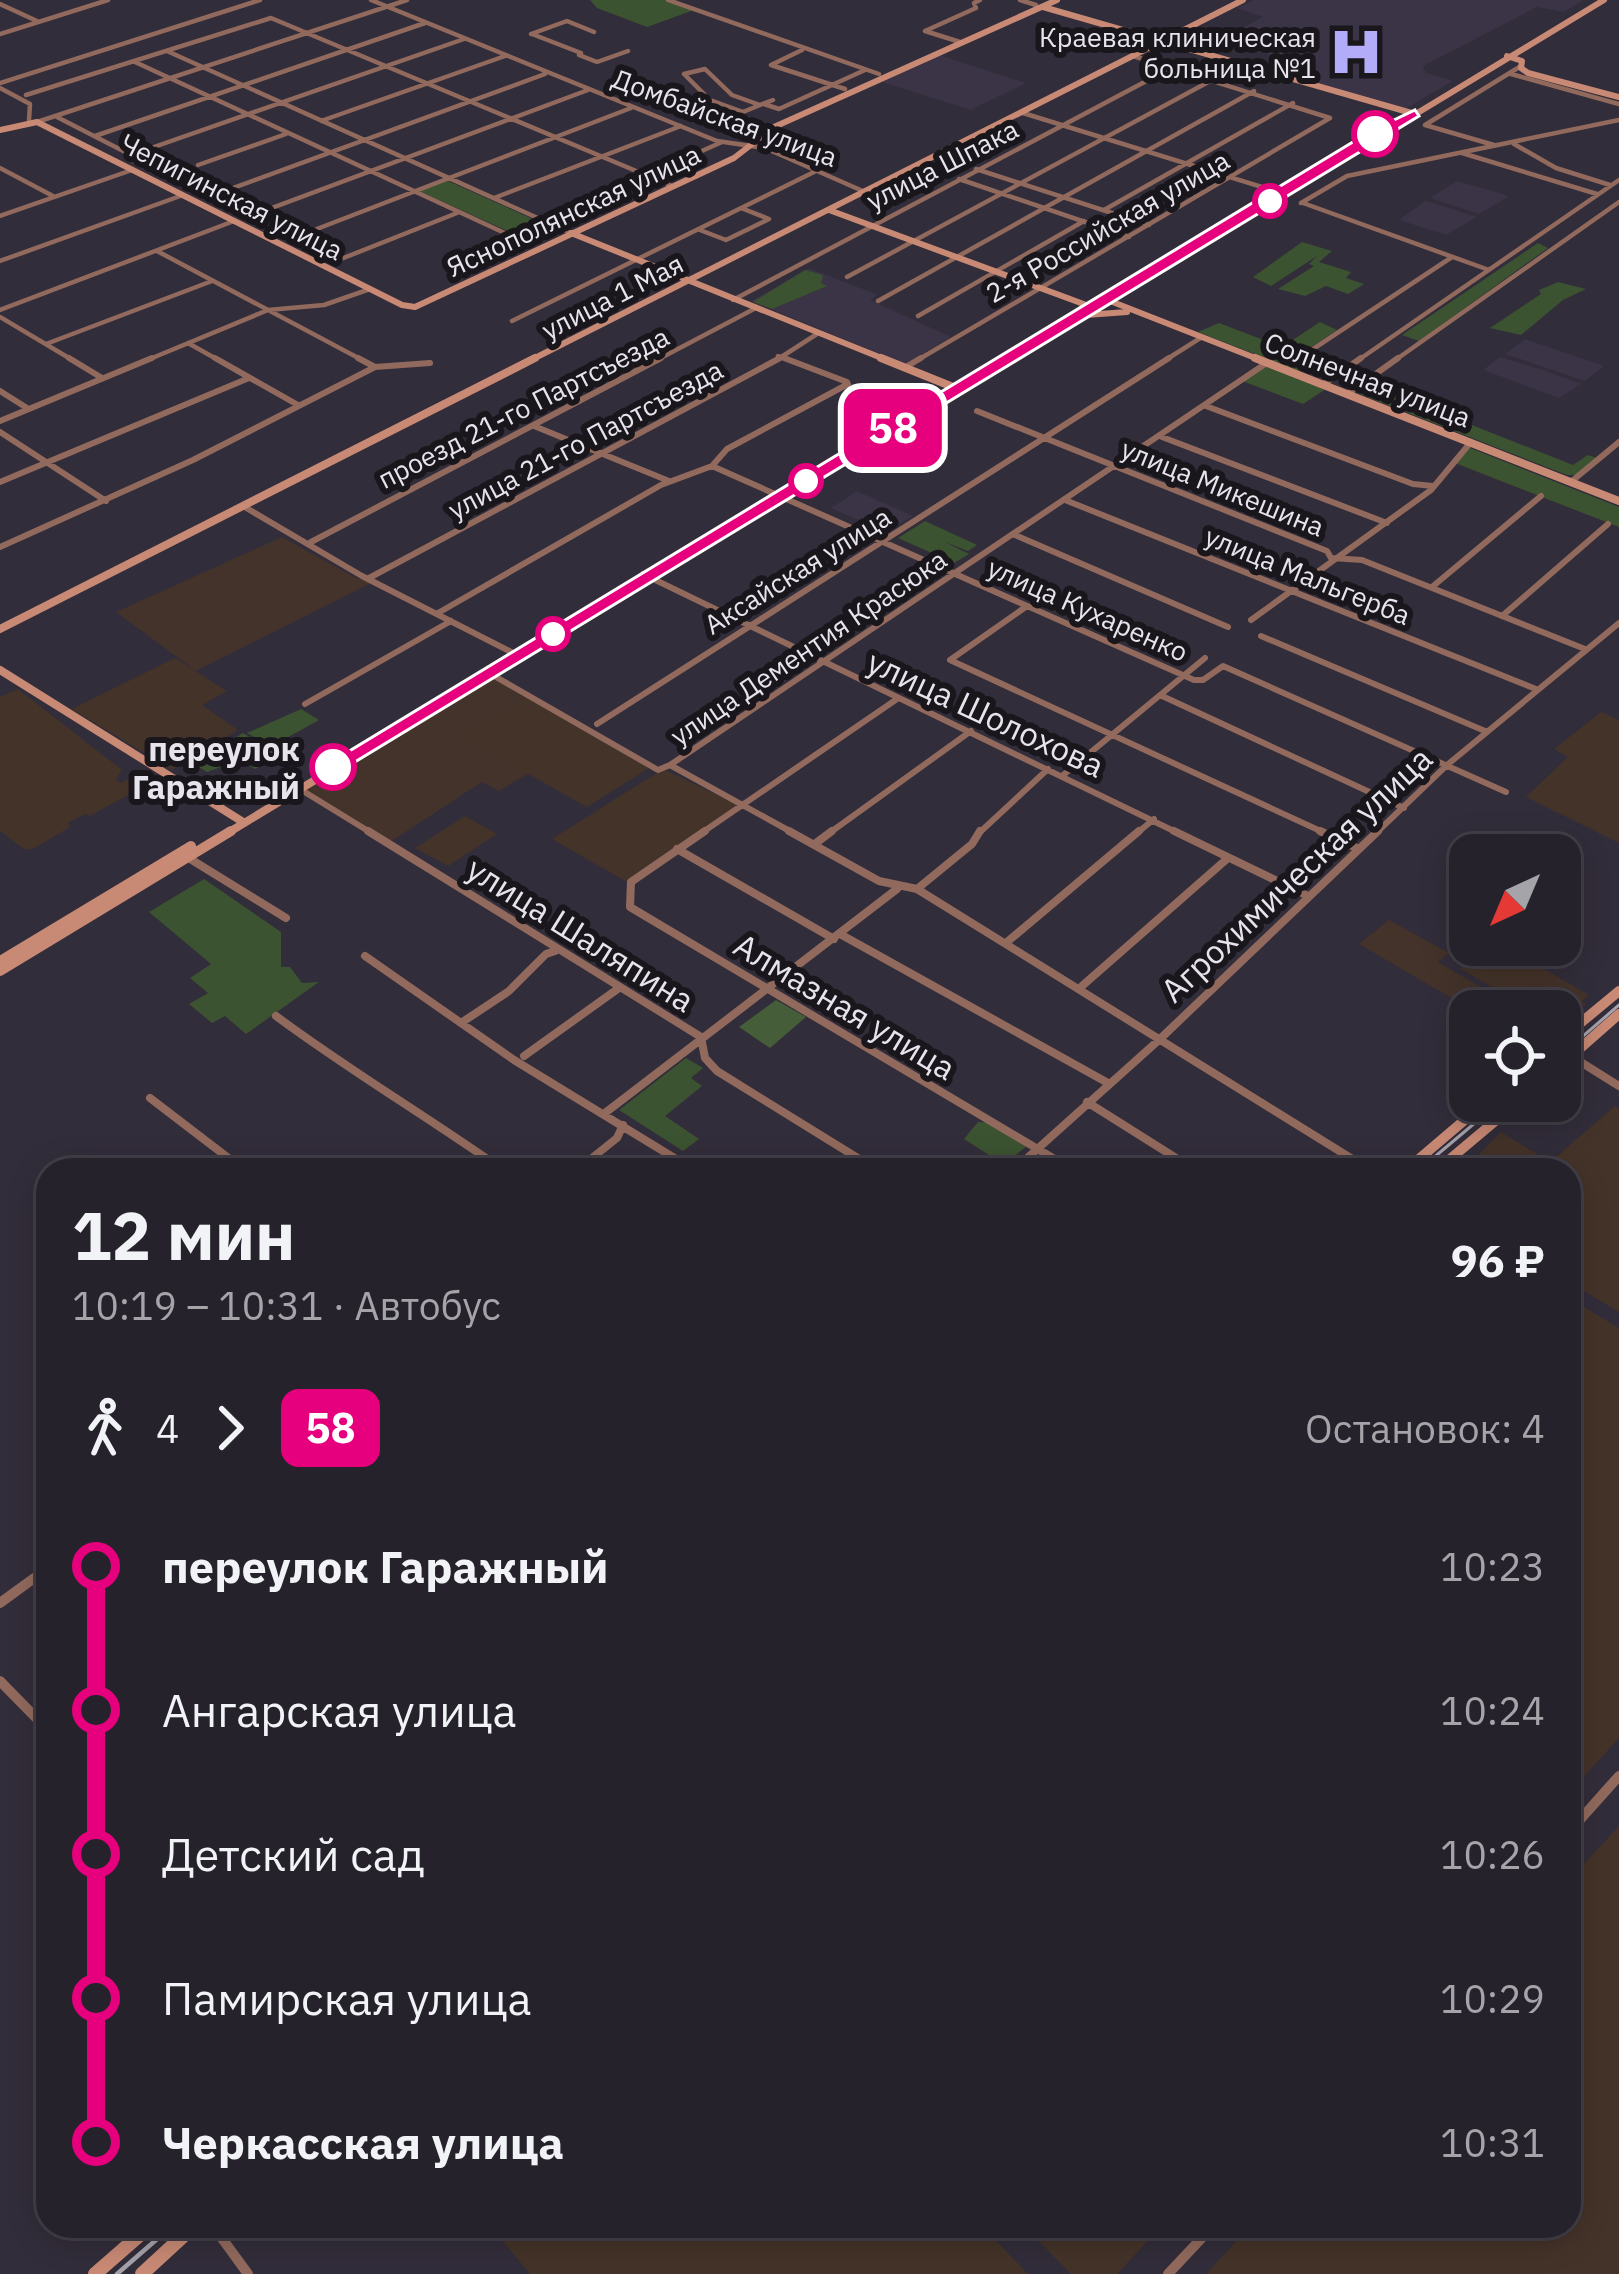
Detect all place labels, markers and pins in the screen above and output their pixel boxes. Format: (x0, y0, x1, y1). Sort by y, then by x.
place label: Краевая клиническая больница №1 (1039, 19, 1316, 85)
hospital icon: Краевая клиническая больница №1 (1327, 23, 1385, 81)
unlabelled marker (1353, 112, 1397, 156)
unlabelled marker (1254, 185, 1286, 217)
unlabelled marker (790, 465, 822, 497)
unlabelled marker (537, 618, 569, 650)
place label: переулок Гаражный (132, 727, 300, 808)
marker: переулок Гаражный (311, 745, 355, 789)

